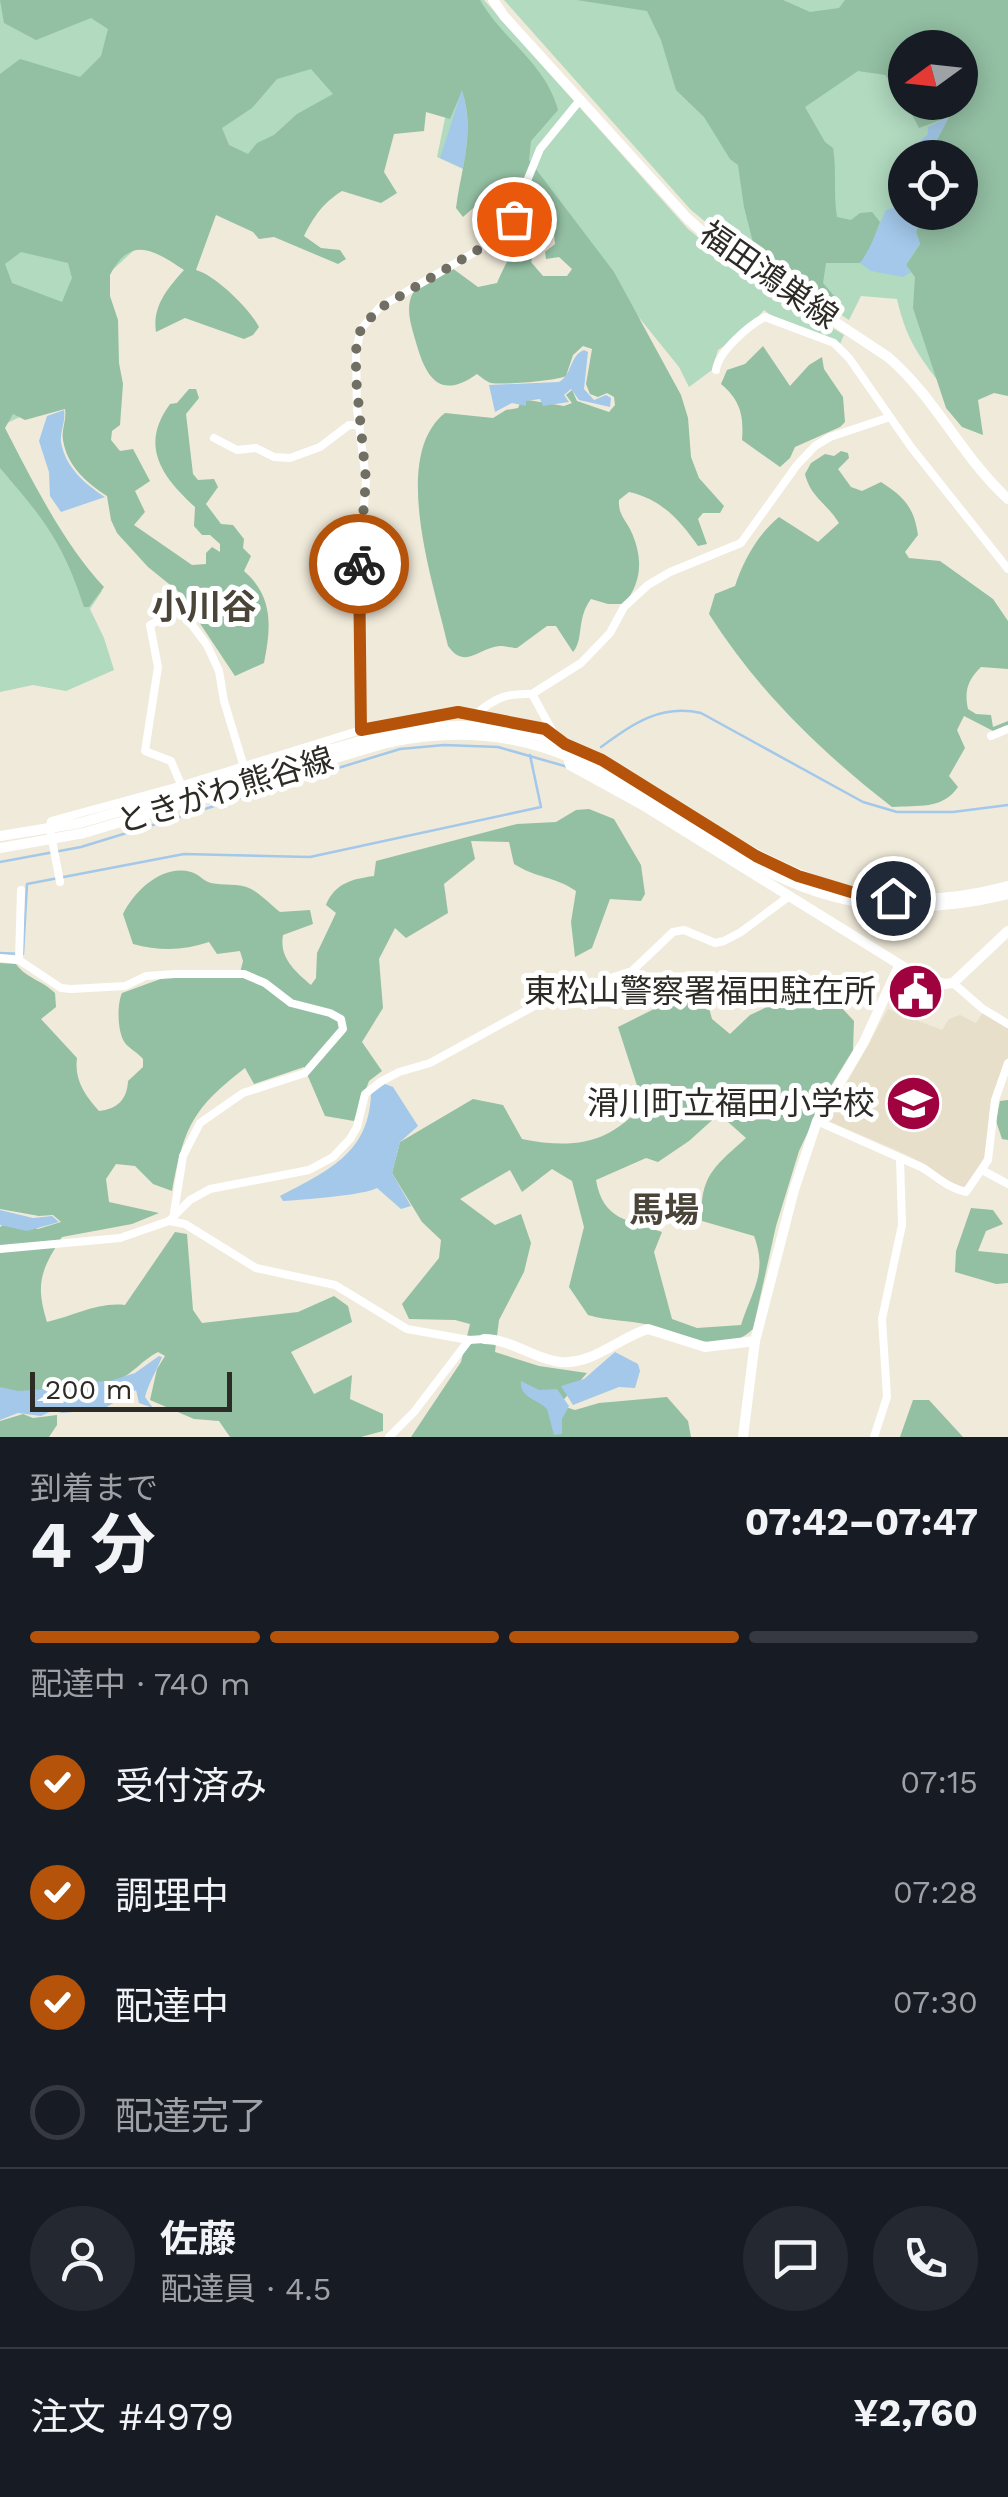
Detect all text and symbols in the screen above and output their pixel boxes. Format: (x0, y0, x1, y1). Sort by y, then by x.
north arrow (888, 30, 978, 120)
map controls (888, 30, 978, 230)
button: locate (888, 140, 978, 230)
pin (472, 177, 557, 262)
icon: bag (487, 192, 542, 247)
street label: 福田鴻巣線 (693, 214, 845, 336)
courier (309, 514, 409, 614)
icon: bike (332, 537, 387, 592)
district label: 小川谷 (151, 586, 257, 628)
street label: ときがわ熊谷線 (112, 739, 338, 841)
pin (851, 856, 936, 941)
icon: home (866, 871, 921, 926)
public building icon: 東松山警察署福田駐在所 (885, 961, 945, 1021)
place label: 東松山警察署福田駐在所 (524, 972, 876, 1010)
school or university icon: 滑川町立福田小学校 (884, 1073, 944, 1133)
place label: 滑川町立福田小学校 (587, 1084, 875, 1122)
district label: 馬場 (629, 1189, 699, 1231)
scale bar (30, 1367, 232, 1412)
text: 200 m (45, 1373, 132, 1406)
text: 到着まで (30, 1469, 158, 1507)
text: 07:42–07:47 (745, 1500, 978, 1544)
text: 4 分 (30, 1507, 156, 1583)
text: 配達中 · 740 m (30, 1665, 250, 1703)
icon: check (30, 1755, 85, 1810)
text: 07:15 (900, 1763, 978, 1801)
text: 受付済み (115, 1764, 267, 1808)
icon: check (30, 1865, 85, 1920)
text: 07:28 (893, 1873, 978, 1911)
text: 調理中 (115, 1874, 229, 1918)
icon: check (30, 1975, 85, 2030)
text: 07:30 (893, 1983, 978, 2021)
text: 配達中 (115, 1984, 229, 2028)
text: 配達完了 (115, 2094, 267, 2138)
button: person (30, 2206, 135, 2311)
button: chat (743, 2206, 848, 2311)
button: phone (873, 2206, 978, 2311)
text: 佐藤 (160, 2217, 236, 2261)
text: 配達員 · 4.5 (160, 2270, 331, 2308)
text: ¥2,760 (853, 2391, 978, 2435)
text: 注文 #4979 (30, 2395, 234, 2439)

